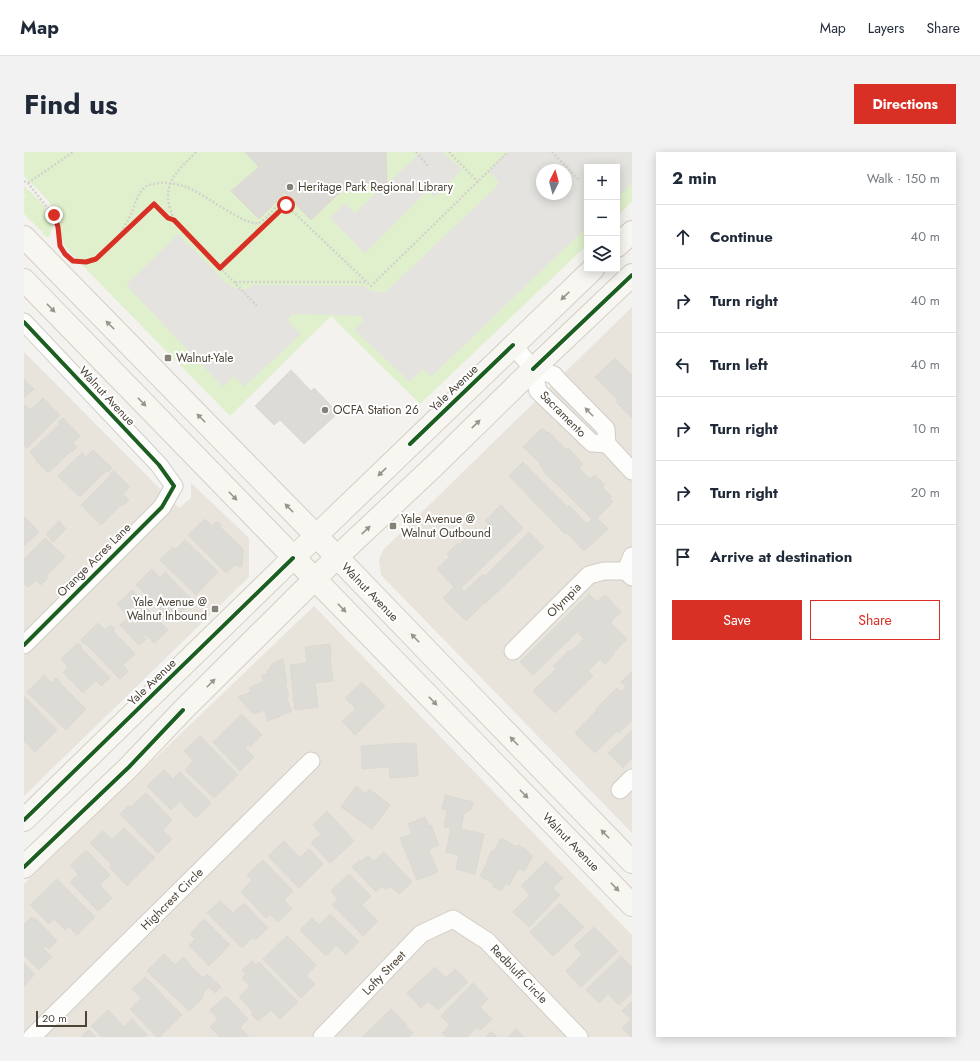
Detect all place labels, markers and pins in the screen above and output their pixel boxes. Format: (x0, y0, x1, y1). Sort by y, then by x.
place label: Heritage Park Regional Library (298, 178, 454, 196)
marker: Heritage Park Regional Library (285, 182, 295, 192)
place label: Walnut-Yale (176, 349, 233, 367)
marker: Walnut-Yale (163, 353, 173, 363)
place label: OCFA Station 26 (333, 401, 419, 419)
marker: OCFA Station 26 (320, 405, 330, 415)
place label: Yale Avenue @ Walnut Outbound (401, 510, 491, 542)
marker: Yale Avenue @ Walnut Outbound (388, 521, 398, 531)
place label: Yale Avenue @ Walnut Inbound (127, 593, 207, 625)
marker: Yale Avenue @ Walnut Inbound (210, 604, 220, 614)

